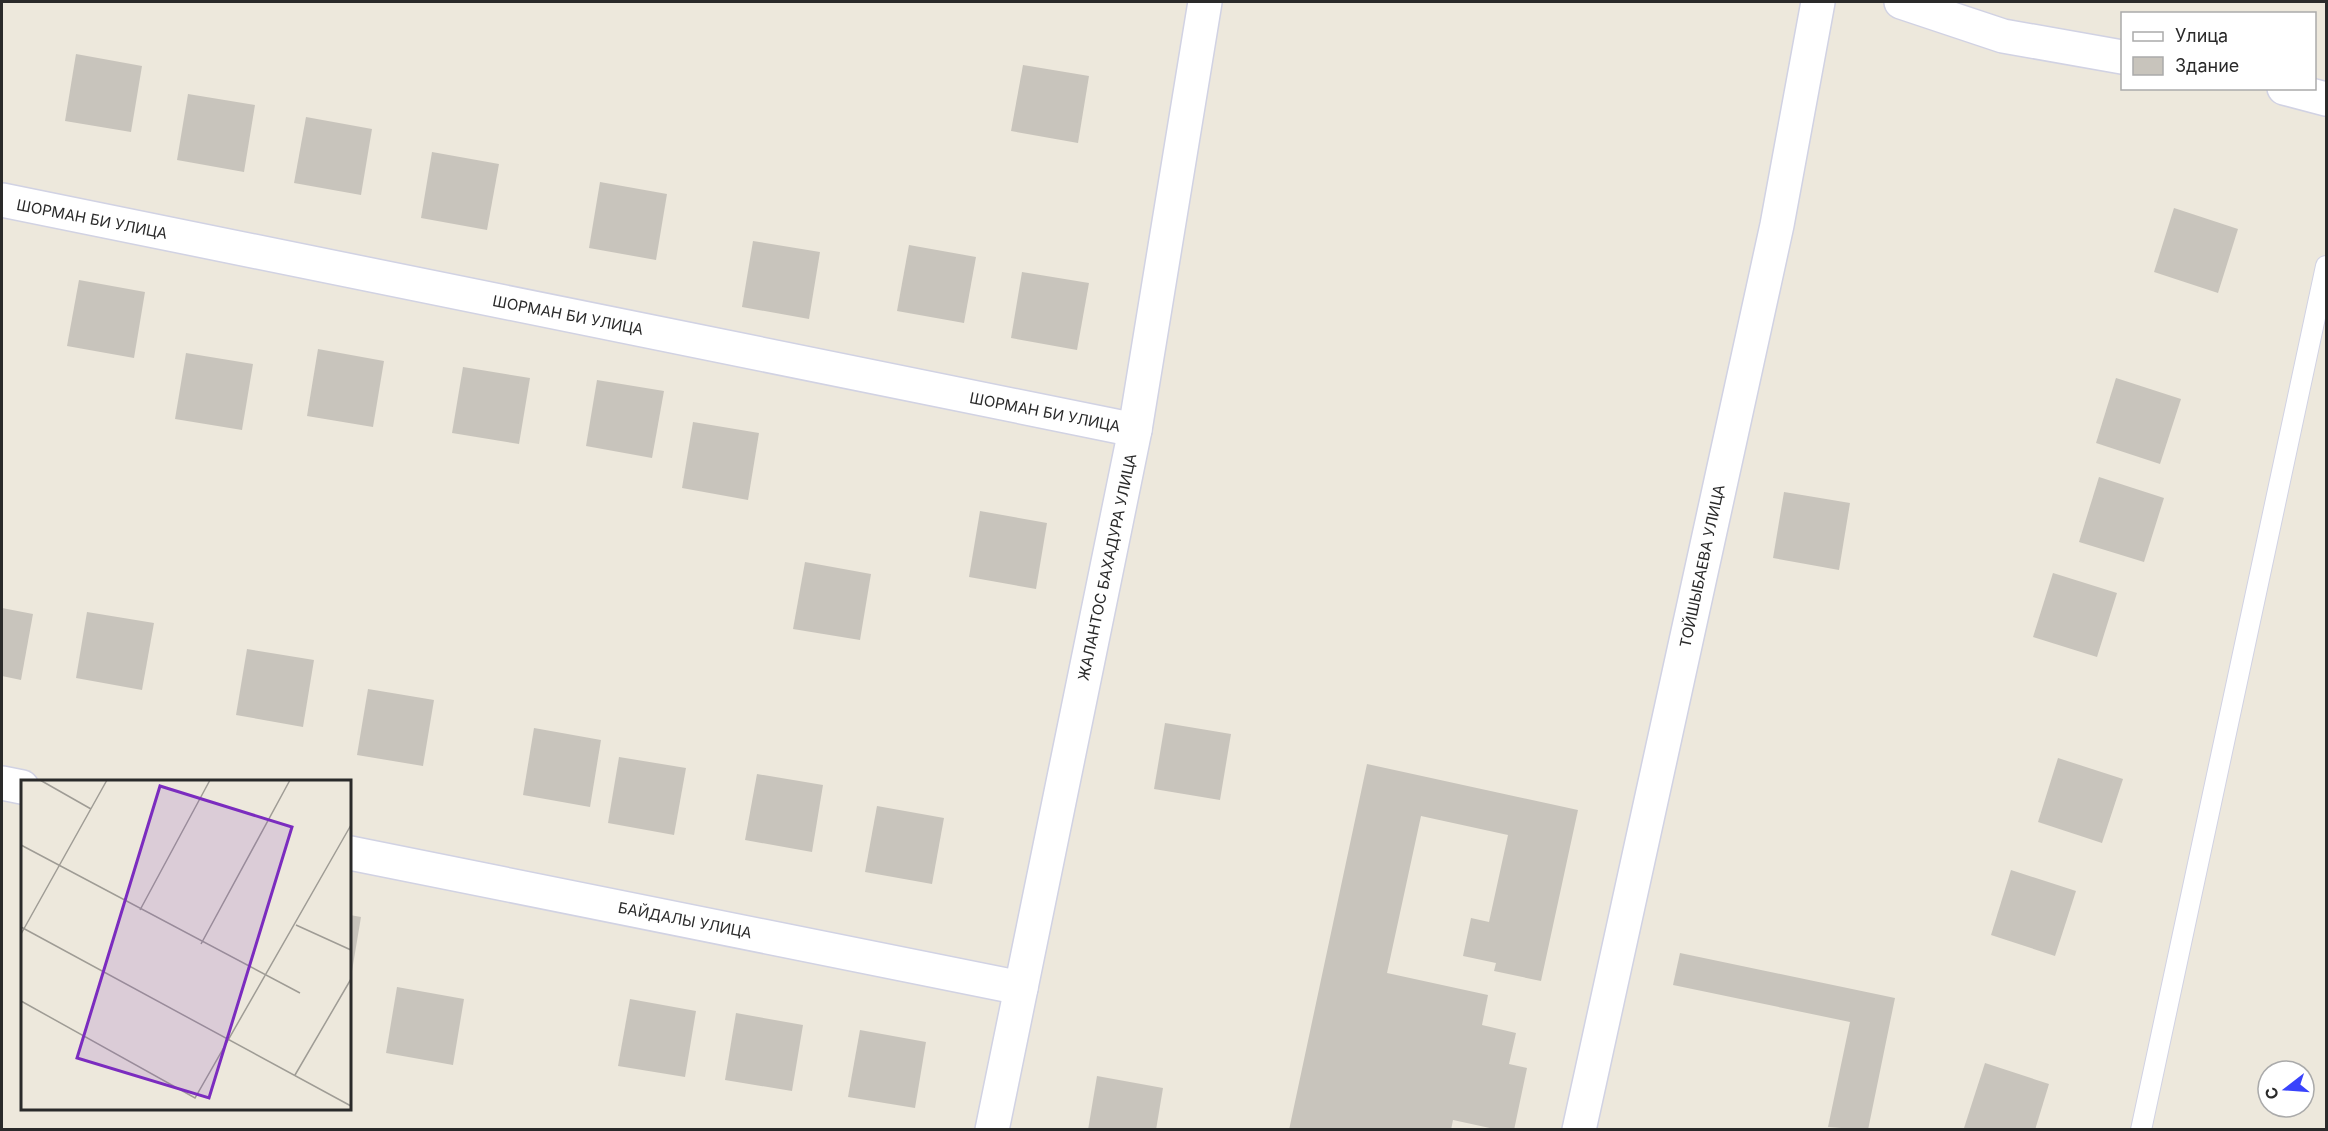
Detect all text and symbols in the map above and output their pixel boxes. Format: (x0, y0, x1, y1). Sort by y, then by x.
legend (2121, 12, 2316, 90)
text: Улица (2175, 25, 2228, 46)
text: Здание (2175, 55, 2239, 76)
street label: ШОРМАН БИ УЛИЦА (15, 195, 169, 243)
street label: ШОРМАН БИ УЛИЦА (491, 291, 645, 339)
street label: ШОРМАН БИ УЛИЦА (968, 388, 1122, 436)
street label: ЖАЛАНТОС БАХАДУРА УЛИЦА (1074, 452, 1140, 682)
street label: ТОЙШЫБАЕВА УЛИЦА (1675, 483, 1729, 649)
inset map (21, 780, 351, 1110)
street label: БАЙДАЛЫ УЛИЦА (617, 898, 753, 942)
north arrow (2256, 1059, 2316, 1119)
text: С (2260, 1085, 2283, 1102)

